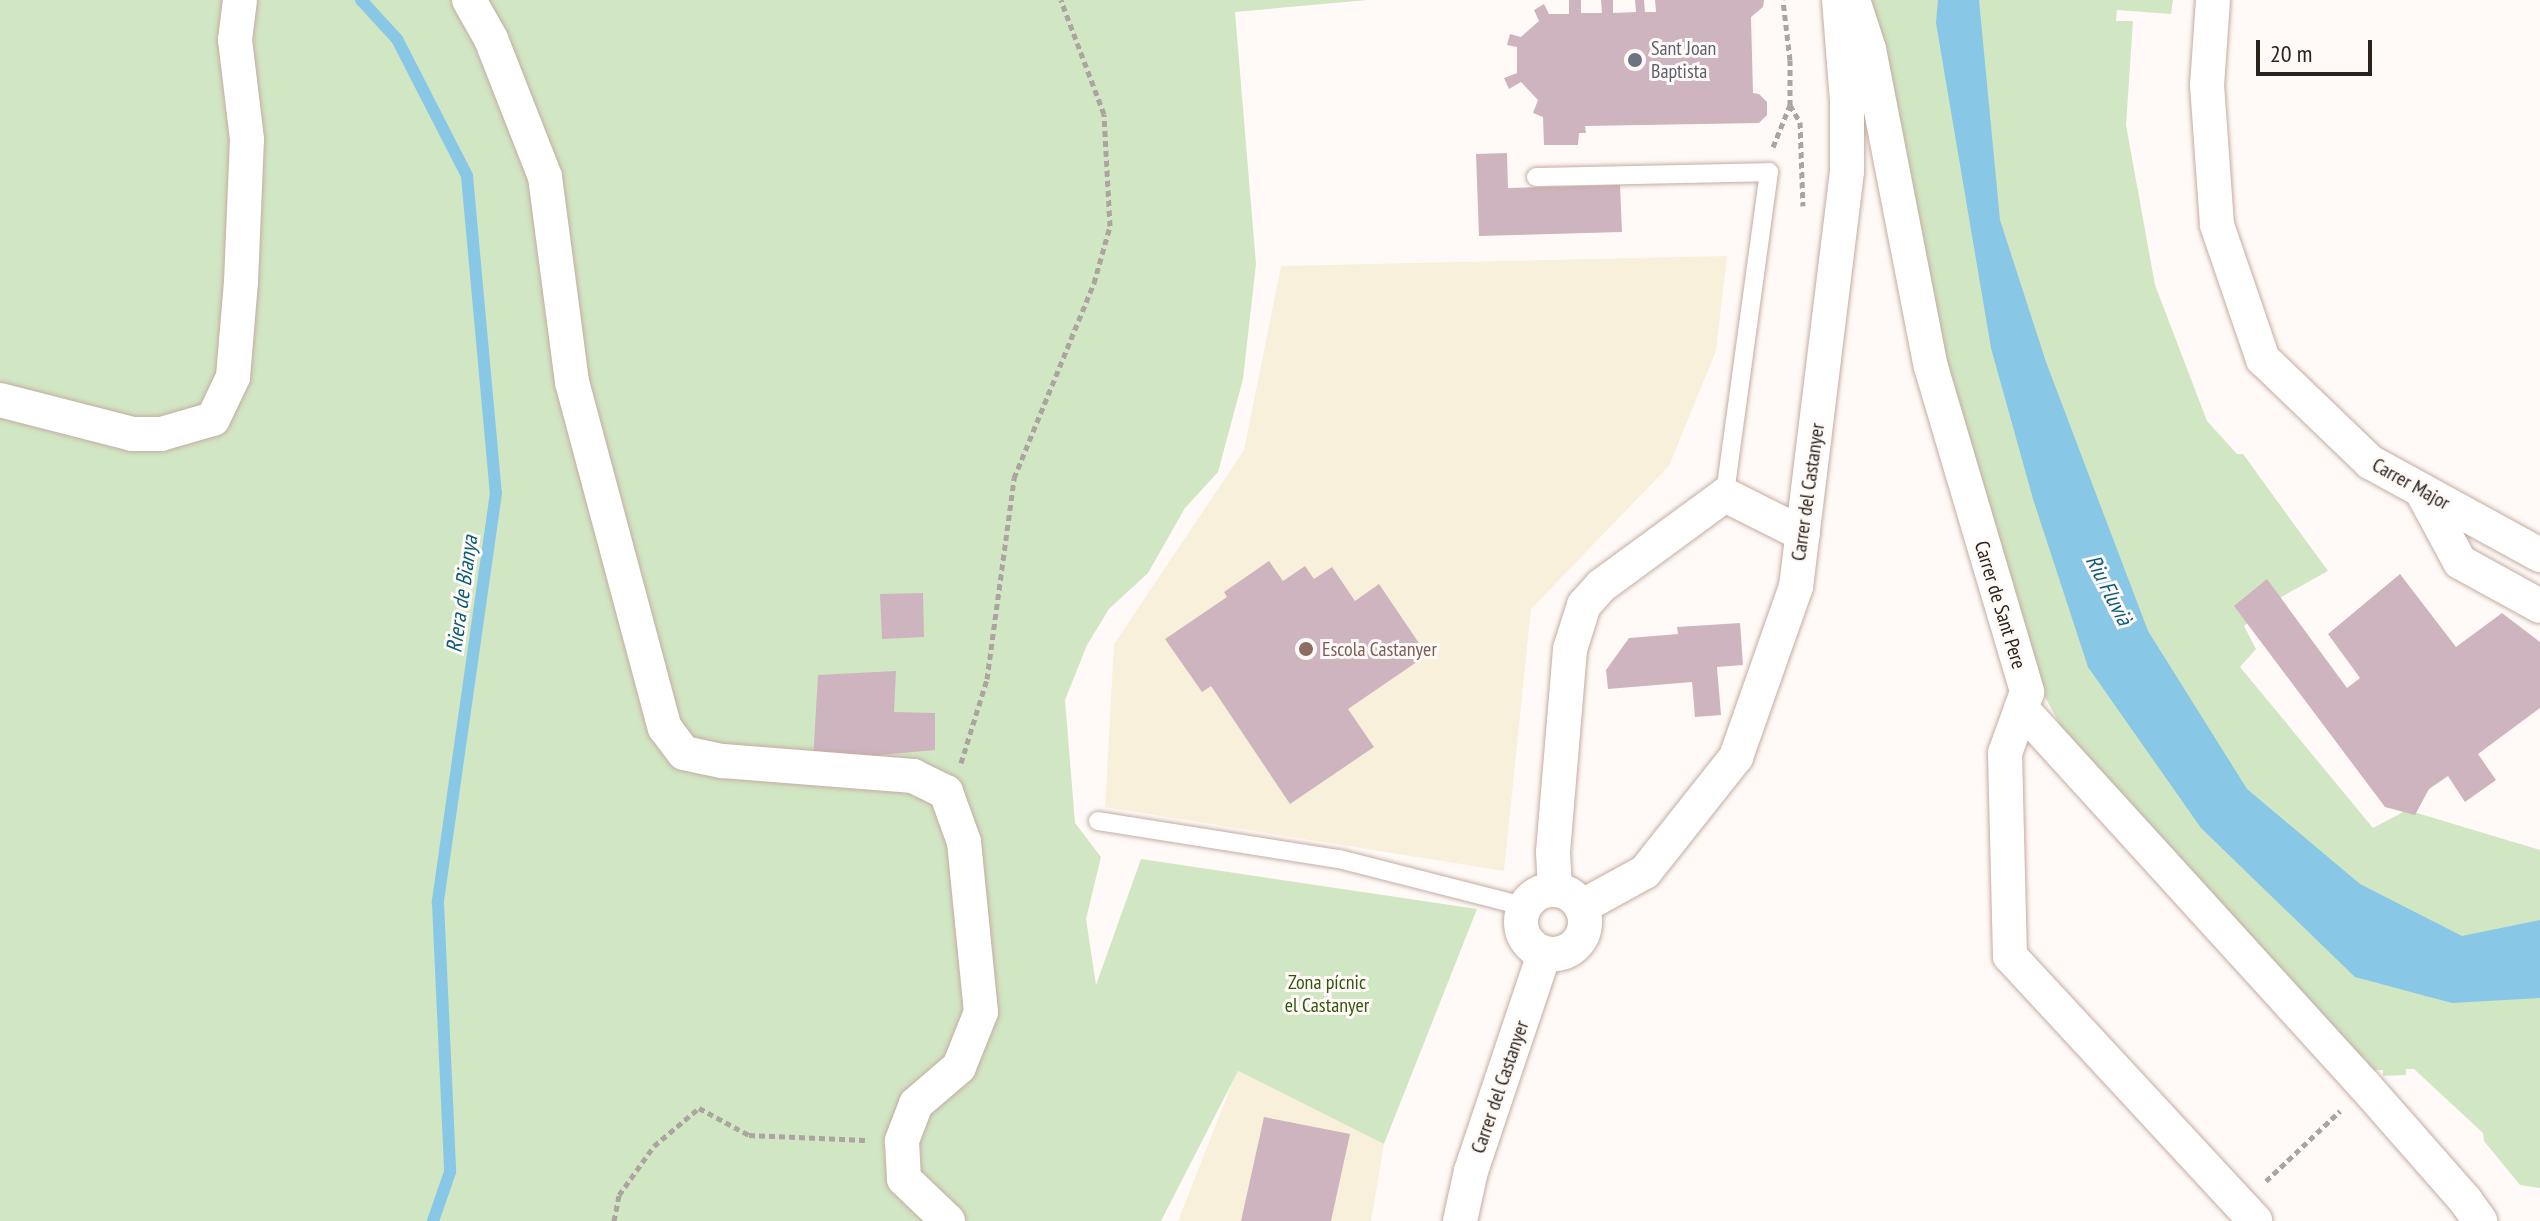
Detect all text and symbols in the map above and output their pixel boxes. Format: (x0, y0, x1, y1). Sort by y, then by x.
scale bar (2260, 24, 2376, 74)
place label: Sant Joan Baptista (1651, 36, 1716, 83)
text: 20 m (2270, 38, 2312, 69)
marker: Sant Joan Baptista (1626, 51, 1644, 69)
street label: Carrer del Castanyer (1786, 422, 1830, 562)
street label: Carrer Major (2368, 453, 2454, 515)
water label: Riera de Bianya (441, 534, 483, 654)
street label: Carrer de Sant Pere (1969, 538, 2031, 672)
water label: Riu Fluvià (2080, 550, 2138, 630)
place label: Escola Castanyer (1322, 637, 1437, 661)
marker: Escola Castanyer (1297, 640, 1315, 658)
park label: Zona pícnic el Castanyer (1285, 971, 1369, 1018)
street label: Carrer del Castanyer (1466, 1017, 1534, 1157)

